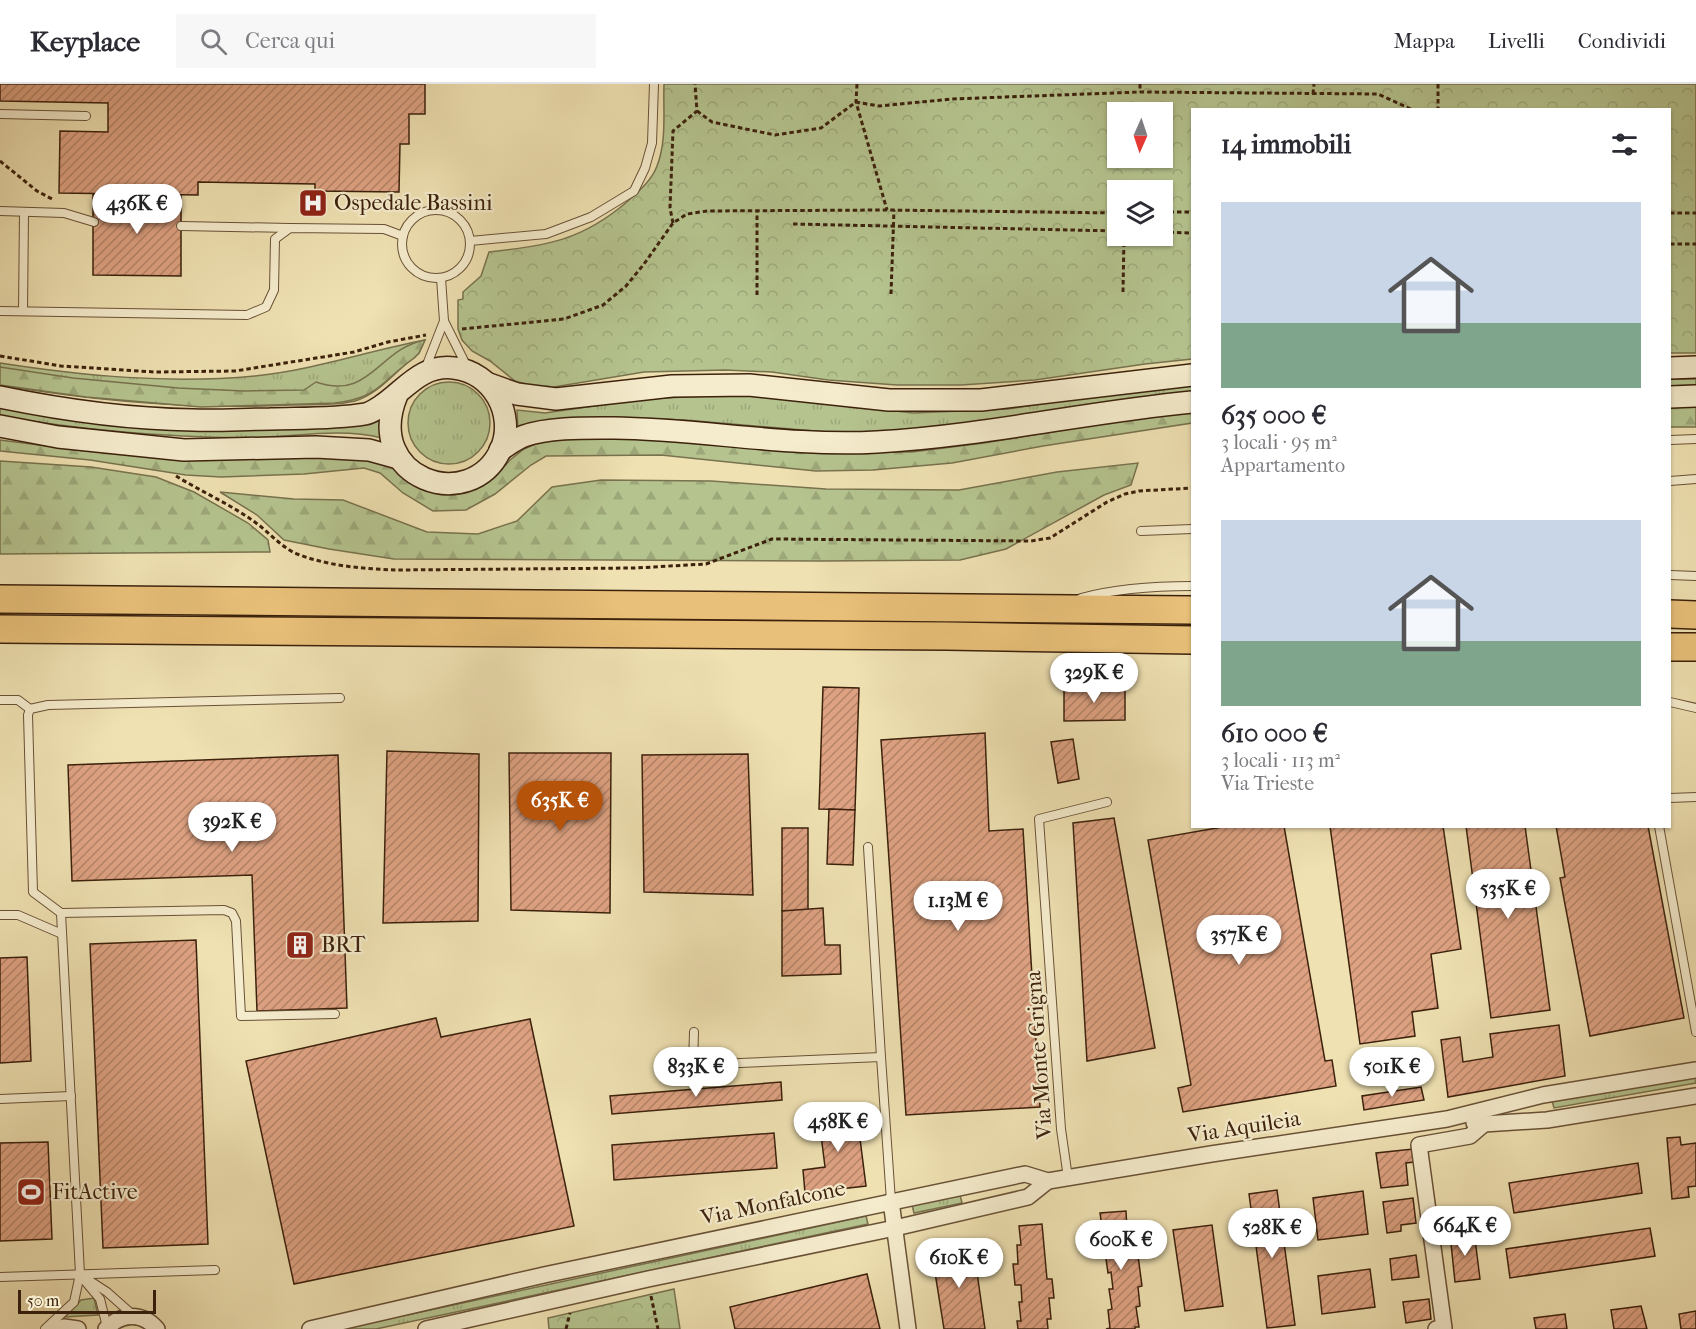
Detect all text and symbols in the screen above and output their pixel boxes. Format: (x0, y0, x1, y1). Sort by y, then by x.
search box (176, 14, 596, 68)
text: Keyplace (30, 25, 140, 58)
icon: search (197, 25, 230, 58)
text: Cerca qui (245, 28, 335, 54)
text: Mappa (1394, 29, 1455, 53)
text: Livelli (1488, 29, 1545, 53)
text: Condividi (1578, 29, 1666, 53)
north arrow (1107, 102, 1173, 168)
map controls (1107, 102, 1173, 246)
icon: filters (1608, 128, 1641, 161)
text: 14 immobili (1221, 129, 1351, 160)
button: layers (1107, 180, 1173, 246)
pin: 436K € (88, 184, 186, 235)
hospital icon: Ospedale Bassini (297, 187, 329, 219)
place label: Ospedale Bassini (334, 190, 493, 216)
text: 436K € (106, 192, 168, 215)
icon: home (1377, 241, 1485, 349)
text: 635 000 € (1221, 400, 1327, 431)
text: 3 locali · 95 m² (1221, 431, 1337, 454)
text: Appartamento (1221, 454, 1345, 477)
icon: home (1377, 559, 1485, 667)
pin: 329K € (1045, 653, 1143, 704)
text: 329K € (1064, 661, 1124, 684)
text: 610 000 € (1221, 718, 1328, 749)
text: 3 locali · 113 m² (1221, 749, 1340, 772)
text: Via Trieste (1221, 772, 1314, 795)
pin: 635K € (511, 781, 609, 832)
text: 635K € (531, 789, 589, 812)
pin: 392K € (183, 802, 281, 853)
text: 392K € (202, 810, 262, 833)
pin: 535K € (1459, 869, 1557, 920)
text: 535K € (1480, 877, 1536, 900)
pin: 1.13M € (903, 881, 1013, 932)
text: 1.13M € (928, 889, 988, 912)
pin: 357K € (1190, 915, 1288, 966)
text: 357K € (1210, 923, 1268, 946)
building icon: BRT (284, 929, 316, 961)
place label: BRT (321, 932, 366, 958)
street label: Via Monte Grigna (1020, 969, 1058, 1141)
pin: 833K € (647, 1047, 745, 1098)
pin: 501K € (1343, 1047, 1441, 1098)
text: 833K € (667, 1055, 725, 1078)
text: 501K € (1363, 1055, 1421, 1078)
pin: 458K € (789, 1102, 887, 1153)
street label: Via Aquileia (1185, 1105, 1303, 1149)
text: 458K € (808, 1110, 868, 1133)
street label: Via Monfalcone (697, 1175, 848, 1231)
sports icon: FitActive (15, 1176, 47, 1208)
place label: FitActive (52, 1179, 138, 1205)
pin: 664K € (1416, 1206, 1514, 1257)
pin: 528K € (1223, 1208, 1321, 1259)
text: 664K € (1433, 1214, 1497, 1237)
text: 528K € (1242, 1216, 1302, 1239)
pin: 600K € (1072, 1220, 1170, 1271)
text: 600K € (1089, 1228, 1153, 1251)
pin: 610K € (910, 1238, 1008, 1289)
text: 610K € (929, 1246, 989, 1269)
scale bar (18, 1287, 156, 1314)
text: 50 m (27, 1291, 59, 1310)

